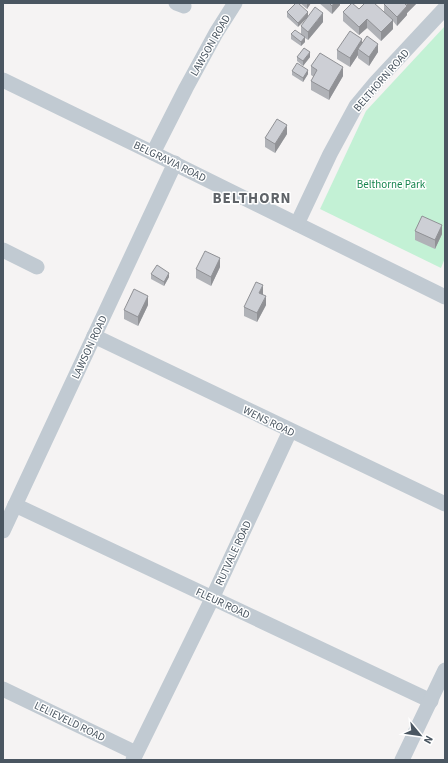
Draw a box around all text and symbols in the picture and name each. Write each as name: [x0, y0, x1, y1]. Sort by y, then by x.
street label: LAWSON ROAD: [187, 12, 234, 79]
street label: BELTHORN ROAD: [350, 46, 413, 115]
street label: BELGRAVIA ROAD: [131, 137, 209, 186]
park label: Belthorne Park: [357, 177, 426, 192]
district label: BELTHORN: [212, 188, 292, 209]
street label: LAWSON ROAD: [68, 313, 111, 381]
street label: WENS ROAD: [240, 402, 297, 441]
street label: RUTVALE ROAD: [212, 518, 255, 588]
street label: FLEUR ROAD: [193, 584, 253, 623]
street label: LELIEVELD ROAD: [32, 698, 108, 745]
north arrow: [400, 715, 440, 755]
text: N: [420, 733, 437, 746]

